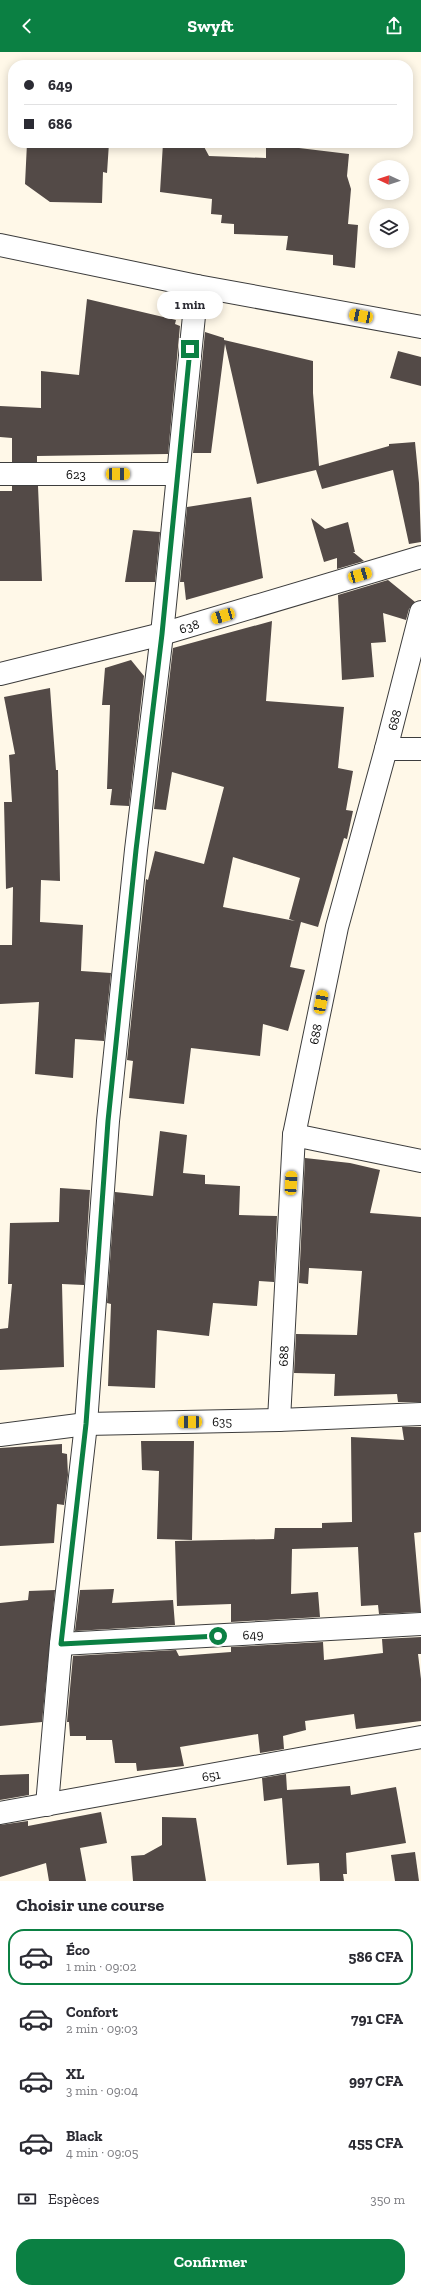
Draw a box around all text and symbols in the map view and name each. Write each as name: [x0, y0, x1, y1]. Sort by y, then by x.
icon: back: [16, 15, 38, 37]
text: Swyft: [187, 15, 234, 37]
icon: share: [383, 15, 405, 37]
text: 649: [48, 76, 73, 94]
text: 686: [48, 115, 72, 133]
north arrow: [369, 160, 409, 200]
map controls: [369, 160, 409, 248]
button: layers: [369, 208, 409, 248]
callout: 1 min: [157, 291, 223, 319]
text: 1 min: [175, 297, 205, 312]
car: [348, 308, 374, 324]
route end: [181, 340, 199, 358]
street label: 623: [66, 467, 86, 482]
car: [106, 468, 130, 480]
car: [347, 566, 373, 584]
car: [210, 607, 236, 625]
street label: 638: [177, 616, 201, 637]
street label: 688: [385, 708, 404, 732]
car: [313, 989, 329, 1015]
street label: 688: [306, 1022, 325, 1046]
car: [284, 1171, 298, 1195]
street label: 688: [275, 1345, 292, 1367]
street label: 635: [212, 1414, 232, 1429]
car: [178, 1416, 202, 1428]
street label: 649: [242, 1626, 264, 1643]
route start: [209, 1627, 227, 1645]
street label: 651: [201, 1766, 222, 1784]
text: Choisir une course: [16, 1894, 164, 1916]
icon: car: [18, 1939, 54, 1975]
text: Éco: [66, 1941, 90, 1959]
text: 586 CFA: [349, 1948, 403, 1966]
text: 1 min · 09:02: [66, 1959, 137, 1974]
icon: car: [18, 2001, 54, 2037]
text: Confort: [66, 2003, 118, 2021]
text: 791 CFA: [351, 2010, 403, 2028]
text: 2 min · 09:03: [66, 2021, 138, 2036]
icon: car: [18, 2063, 54, 2099]
text: XL: [66, 2065, 84, 2083]
text: 997 CFA: [349, 2072, 403, 2090]
text: 3 min · 09:04: [66, 2083, 138, 2098]
icon: car: [18, 2125, 54, 2161]
text: Black: [66, 2127, 103, 2145]
text: 455 CFA: [348, 2134, 403, 2152]
text: 4 min · 09:05: [66, 2145, 138, 2160]
icon: cash: [16, 2188, 38, 2210]
text: Espèces: [48, 2190, 99, 2208]
text: 350 m: [370, 2192, 405, 2207]
button: Confirmer: [16, 2239, 405, 2285]

